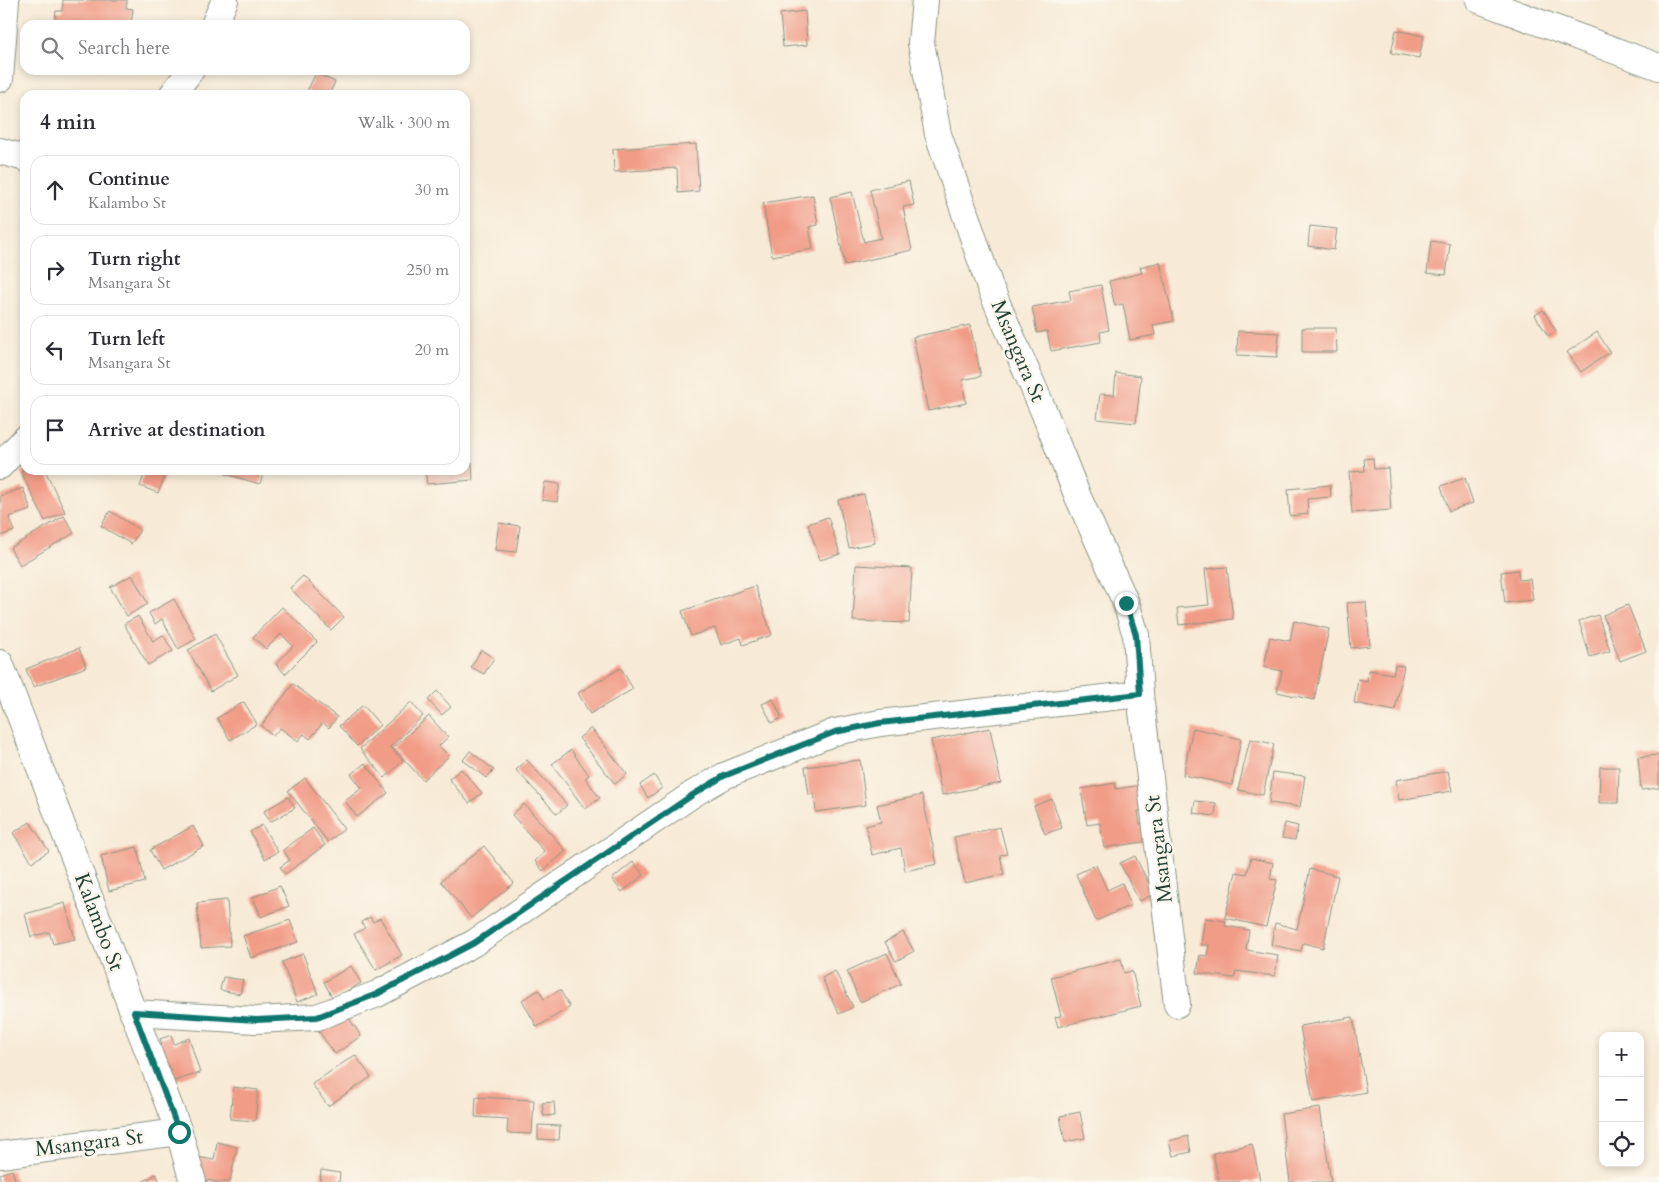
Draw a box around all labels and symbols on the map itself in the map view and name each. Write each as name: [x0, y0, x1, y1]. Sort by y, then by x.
street label: Msangara St: [984, 296, 1053, 407]
route end: [1115, 592, 1138, 615]
street label: Msangara St: [1138, 793, 1180, 904]
street label: Kalambo St: [67, 869, 131, 975]
route start: [168, 1121, 191, 1144]
street label: Msangara St: [34, 1122, 145, 1164]

